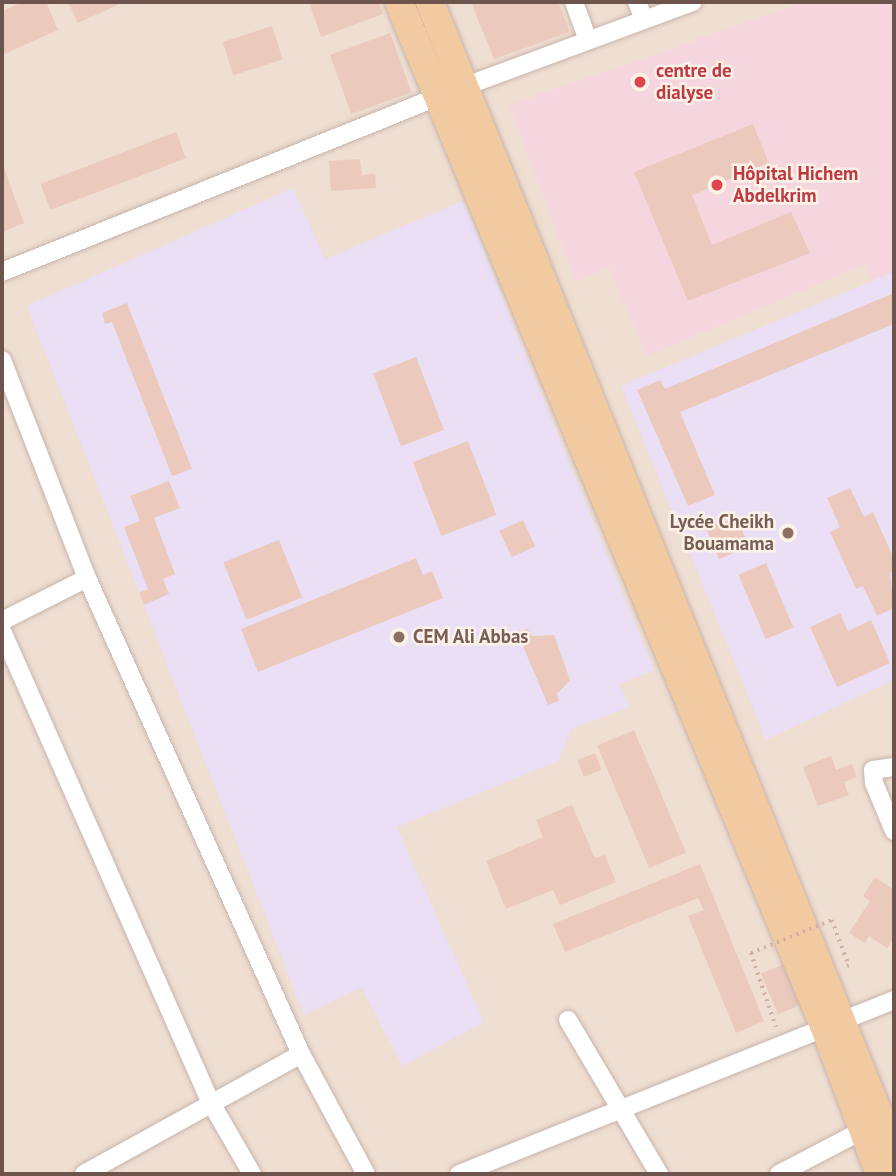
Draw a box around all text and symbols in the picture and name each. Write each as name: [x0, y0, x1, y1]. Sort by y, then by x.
place label: centre de dialyse: [656, 60, 732, 104]
marker: centre de dialyse: [630, 72, 650, 92]
place label: Hôpital Hichem Abdelkrim: [733, 163, 858, 207]
marker: Hôpital Hichem Abdelkrim: [707, 175, 727, 195]
place label: Lycée Cheikh Bouamama: [670, 511, 774, 555]
marker: Lycée Cheikh Bouamama: [780, 525, 796, 541]
place label: CEM Ali Abbas: [413, 626, 530, 648]
marker: CEM Ali Abbas: [391, 629, 407, 645]

